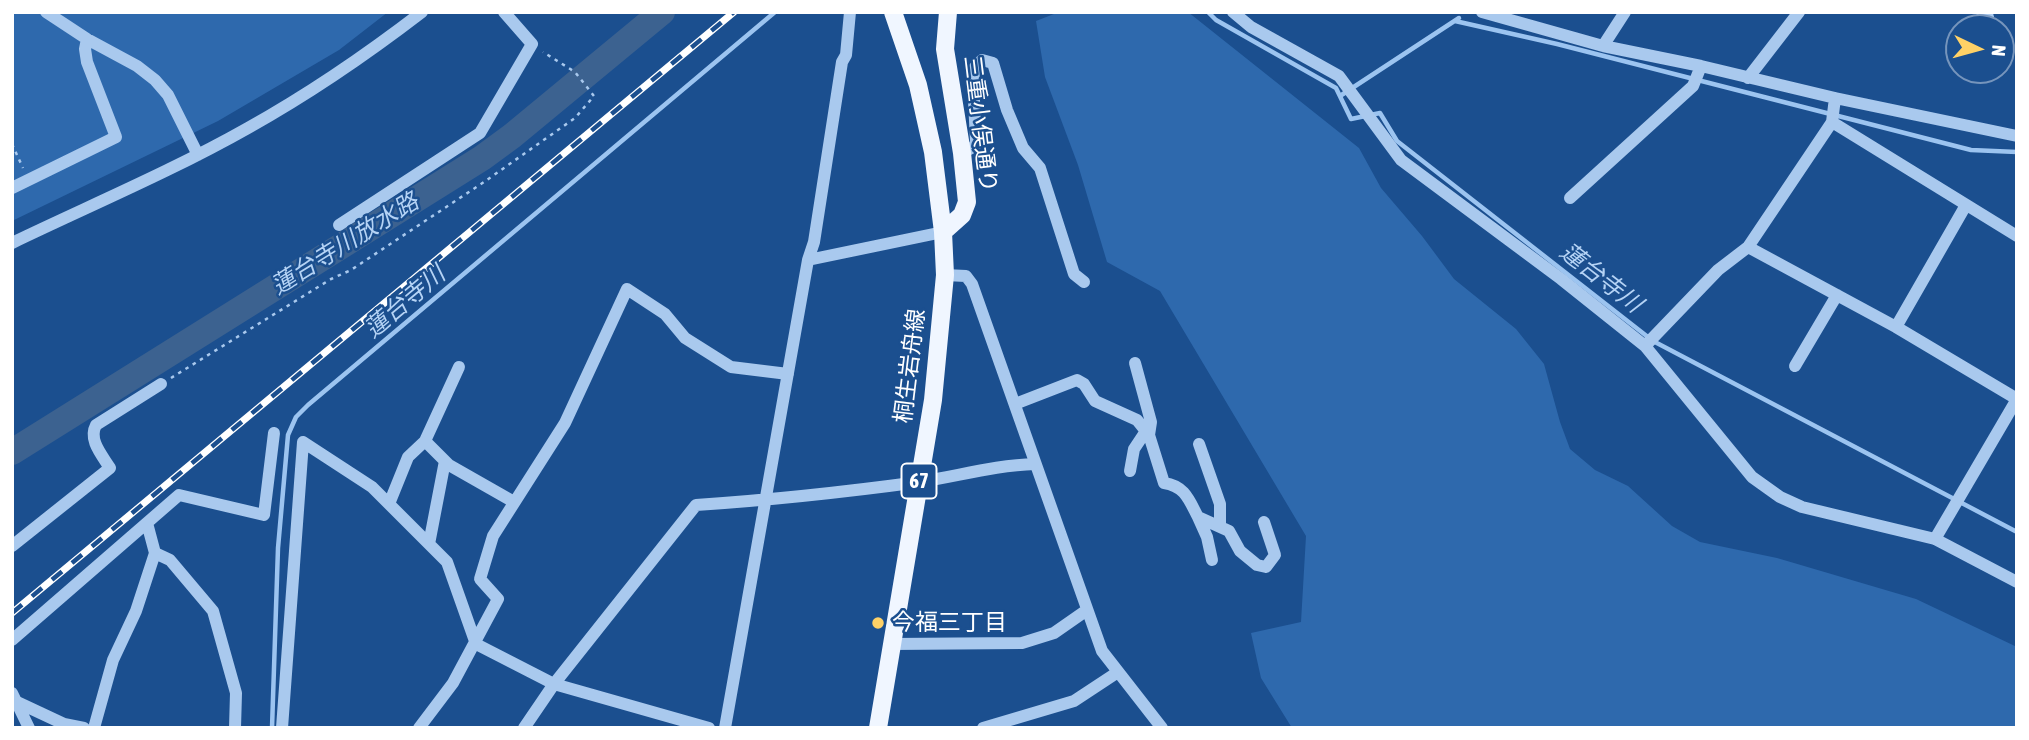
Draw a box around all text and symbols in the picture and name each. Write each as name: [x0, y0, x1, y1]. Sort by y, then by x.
north arrow: [1945, 14, 2015, 84]
text: N: [1987, 44, 2010, 57]
street label: 三重小俣通り: [958, 54, 1002, 194]
water label: 蓮台寺川放水路: [266, 187, 424, 301]
water label: 蓮台寺川: [1554, 237, 1648, 319]
water label: 蓮台寺川: [359, 260, 451, 344]
street label: 桐生岩舟線: [889, 307, 931, 425]
road number: 67: [902, 463, 936, 498]
place label: 今福三丁目: [892, 609, 1007, 637]
marker: 今福三丁目: [870, 615, 886, 631]

